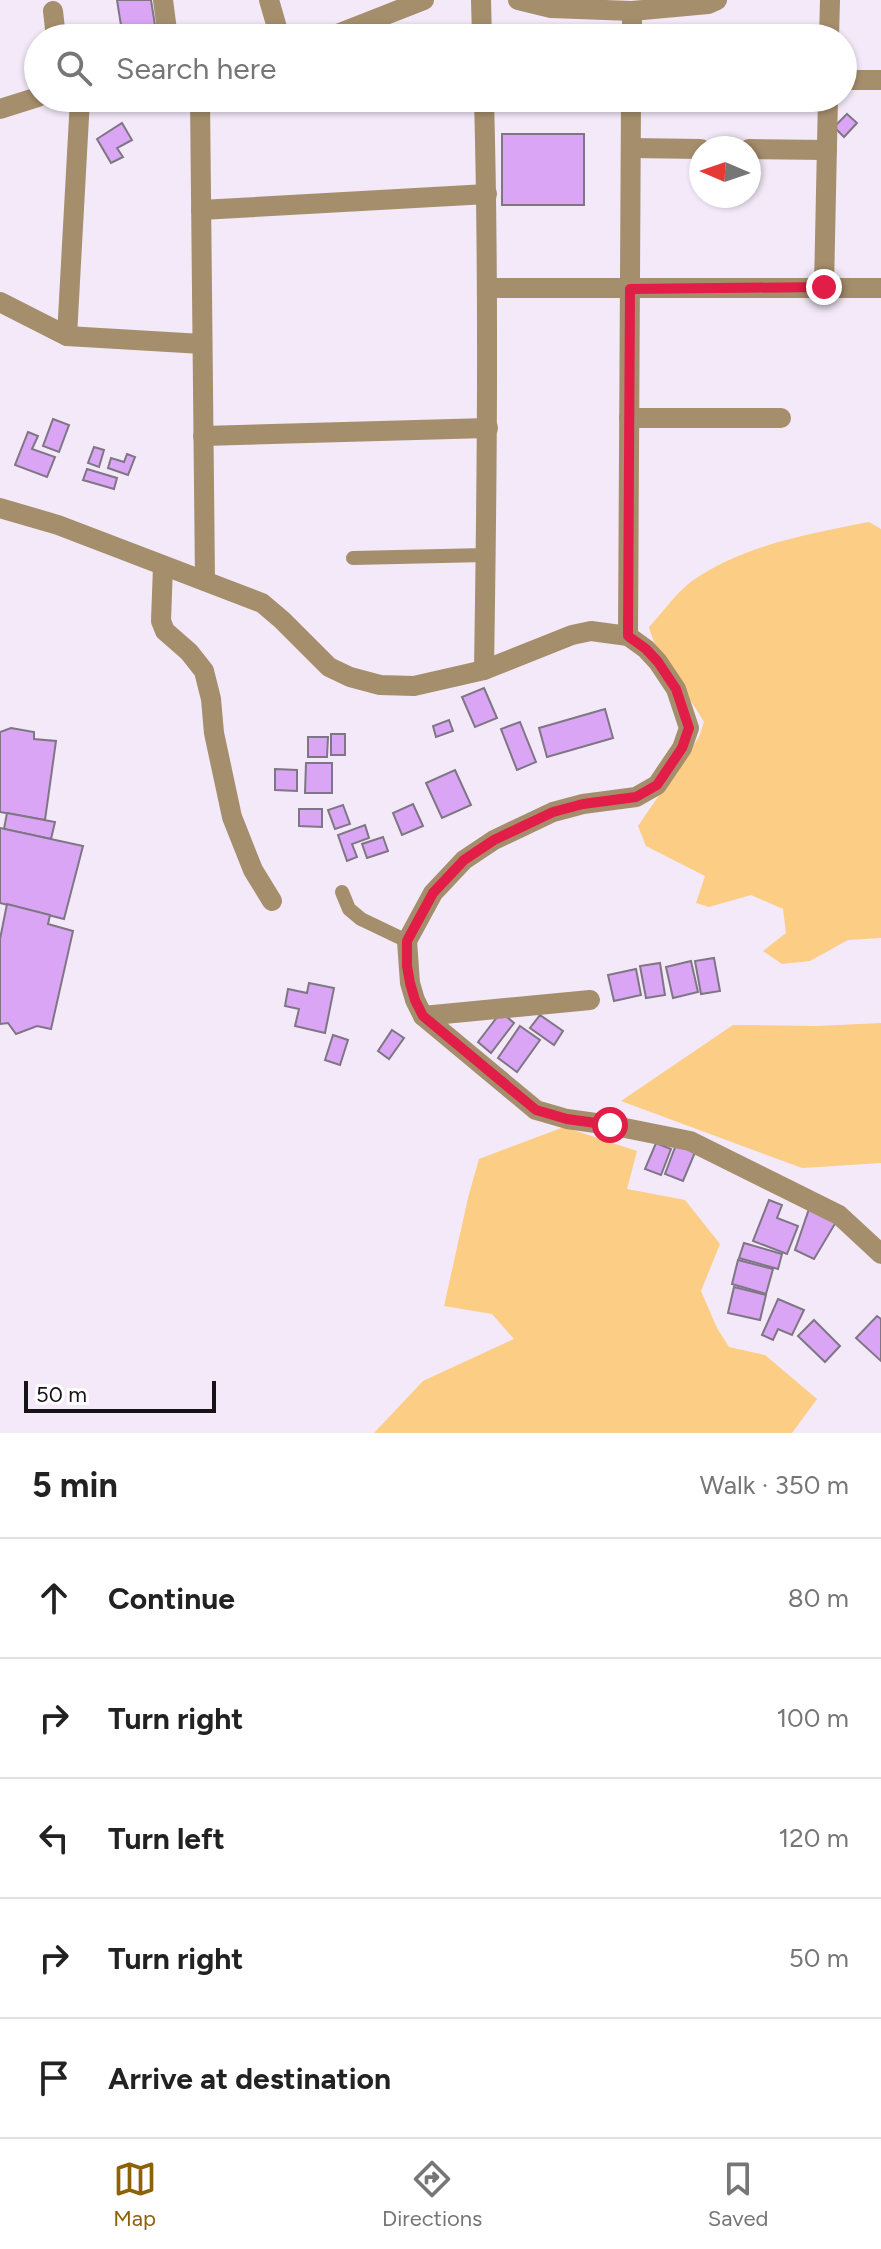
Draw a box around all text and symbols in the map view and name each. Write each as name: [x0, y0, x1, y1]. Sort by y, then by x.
search box: [24, 24, 857, 112]
icon: search: [52, 46, 96, 90]
text: Search here: [116, 50, 276, 87]
north arrow: [689, 136, 761, 208]
route end: [806, 269, 842, 305]
route start: [592, 1107, 628, 1143]
scale bar: [24, 1377, 216, 1413]
text: 50 m: [36, 1381, 87, 1408]
text: 5 min: [32, 1465, 118, 1506]
text: Walk · 350 m: [700, 1469, 849, 1501]
icon: ahead: [32, 1576, 76, 1620]
text: Continue: [108, 1580, 235, 1617]
text: 80 m: [788, 1582, 849, 1614]
icon: right: [32, 1696, 76, 1740]
text: Turn right: [108, 1700, 243, 1737]
text: 100 m: [776, 1702, 849, 1734]
icon: left: [32, 1816, 76, 1860]
text: Turn left: [108, 1820, 225, 1857]
text: 120 m: [779, 1822, 849, 1854]
icon: right: [32, 1936, 76, 1980]
text: Turn right: [108, 1940, 243, 1977]
text: 50 m: [789, 1942, 849, 1974]
icon: arrive: [32, 2056, 76, 2100]
text: Arrive at destination: [108, 2060, 391, 2097]
tab: Map: [113, 2157, 157, 2232]
tab: Directions: [382, 2157, 482, 2232]
tab: Saved: [708, 2157, 768, 2232]

